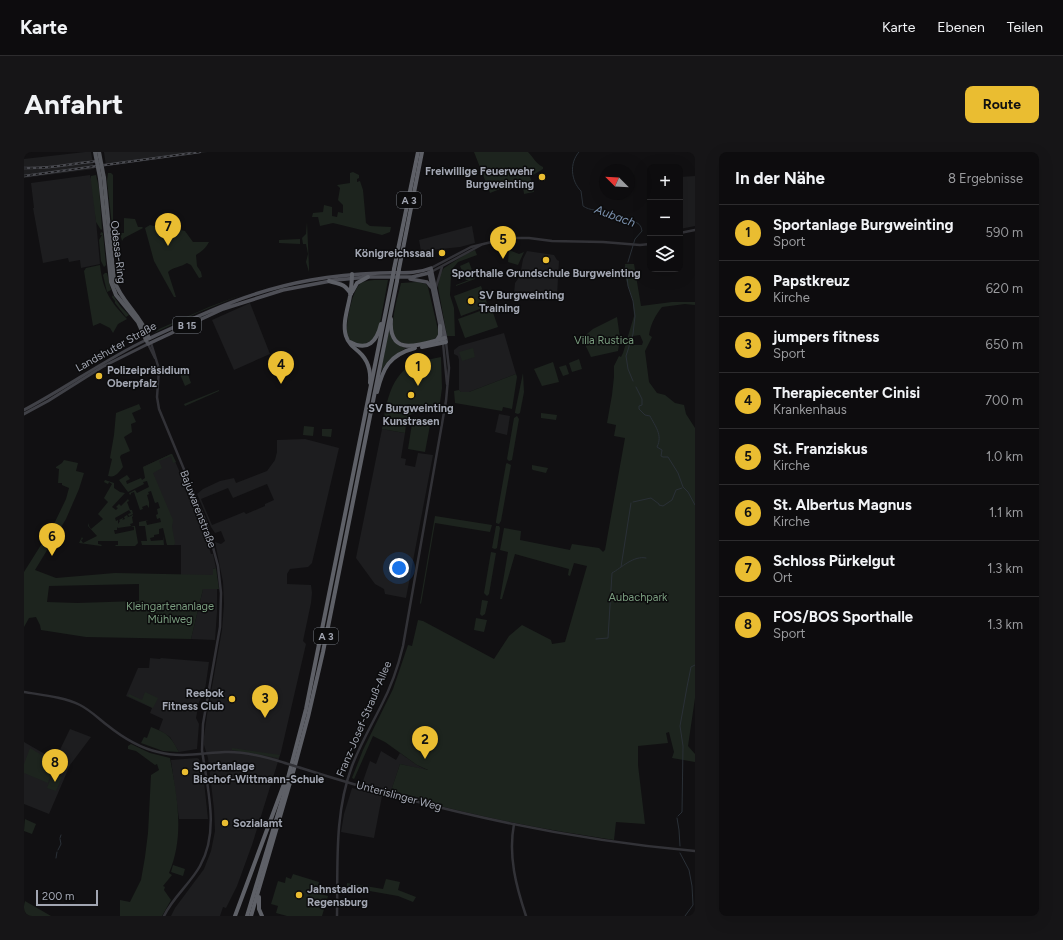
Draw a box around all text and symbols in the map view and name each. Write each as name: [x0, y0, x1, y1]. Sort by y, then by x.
text: Karte: [20, 16, 67, 39]
text: Karte: [882, 19, 915, 36]
text: Ebenen: [937, 19, 985, 36]
text: Teilen: [1007, 19, 1043, 36]
button: Route: [965, 86, 1039, 123]
text: Anfahrt: [24, 87, 123, 121]
north arrow: [599, 164, 635, 200]
map controls: [647, 164, 683, 272]
button: +: [647, 164, 683, 200]
place label: Freiwillige Feuerwehr Burgweinting: [425, 165, 535, 191]
text: In der Nähe: [735, 168, 825, 188]
text: 8 Ergebnisse: [948, 171, 1023, 186]
marker: Freiwillige Feuerwehr Burgweinting: [537, 172, 547, 182]
road number: A 3: [397, 192, 421, 208]
button: −: [647, 200, 683, 236]
water label: Aubach: [592, 202, 637, 230]
pin: 7: [155, 213, 181, 246]
text: Sportanlage Burgweinting: [773, 216, 953, 234]
street label: Odessa-Ring: [108, 220, 128, 284]
text: 1: [745, 225, 751, 240]
text: 590 m: [986, 225, 1023, 240]
pin: 5: [490, 226, 516, 259]
text: Sport: [773, 234, 806, 249]
button: layers: [647, 236, 683, 272]
place label: Königreichssaal: [355, 247, 434, 260]
marker: Königreichssaal: [437, 248, 447, 258]
marker: Sporthalle Grundschule Burgweinting: [541, 255, 551, 265]
place label: Sporthalle Grundschule Burgweinting: [451, 267, 641, 280]
text: Papstkreuz: [773, 272, 850, 290]
text: 2: [744, 281, 752, 296]
text: 620 m: [986, 281, 1023, 296]
place label: SV Burgweinting Training: [479, 289, 564, 315]
text: Kirche: [773, 290, 810, 305]
marker: SV Burgweinting Training: [466, 296, 476, 306]
road number: B 15: [173, 317, 201, 333]
street label: Landshuter Straße: [73, 319, 159, 375]
text: jumpers fitness: [773, 328, 879, 346]
park label: Villa Rustica: [574, 334, 634, 347]
text: 3: [744, 337, 752, 352]
text: 650 m: [986, 337, 1023, 352]
text: Sport: [773, 346, 806, 361]
pin: 4: [268, 351, 294, 384]
pin: 1: [405, 353, 431, 386]
place label: Polizeipräsidium Oberpfalz: [107, 364, 190, 390]
marker: Polizeipräsidium Oberpfalz: [94, 371, 104, 381]
text: Therapiecenter Cinisi: [773, 384, 920, 402]
marker: SV Burgweinting Kunstrasen: [406, 390, 416, 400]
text: 4: [744, 393, 752, 408]
text: 700 m: [985, 393, 1023, 408]
place label: SV Burgweinting Kunstrasen: [368, 402, 454, 428]
text: Krankenhaus: [773, 402, 847, 417]
text: St. Franziskus: [773, 440, 867, 458]
text: 5: [744, 449, 752, 464]
text: 1.0 km: [986, 449, 1023, 464]
text: Kirche: [773, 458, 810, 473]
street label: Bajuwarenstraße: [177, 468, 219, 550]
text: St. Albertus Magnus: [773, 496, 912, 514]
text: 6: [744, 505, 752, 520]
text: 1.1 km: [989, 505, 1023, 520]
text: Kirche: [773, 514, 810, 529]
pin: 6: [39, 523, 65, 556]
text: Schloss Pürkelgut: [773, 552, 895, 570]
your location: [389, 558, 409, 578]
text: 7: [744, 561, 752, 576]
text: 1.3 km: [987, 561, 1023, 576]
text: Ort: [773, 570, 792, 585]
park label: Aubachpark: [609, 591, 668, 604]
park label: Kleingartenanlage Mühlweg: [126, 600, 214, 626]
text: FOS/BOS Sporthalle: [773, 608, 913, 626]
text: 8: [744, 617, 752, 632]
text: 1.3 km: [987, 617, 1023, 632]
text: Sport: [773, 626, 806, 641]
road number: A 3: [314, 628, 338, 644]
street label: Franz-Josef-Strauß-Allee: [334, 659, 394, 779]
pin: 3: [252, 685, 278, 718]
place label: Reebok Fitness Club: [162, 687, 224, 713]
marker: Reebok Fitness Club: [227, 694, 237, 704]
pin: 2: [412, 726, 438, 759]
pin: 8: [42, 749, 68, 782]
place label: Sportanlage Bischof-Wittmann-Schule: [193, 760, 324, 786]
marker: Sportanlage Bischof-Wittmann-Schule: [180, 767, 190, 777]
street label: Unterislinger Weg: [355, 778, 443, 814]
place label: Sozialamt: [233, 817, 283, 830]
marker: Sozialamt: [220, 818, 230, 828]
place label: Jahnstadion Regensburg: [307, 883, 369, 909]
scale bar: [36, 888, 98, 907]
text: 200 m: [42, 890, 74, 903]
marker: Jahnstadion Regensburg: [294, 890, 304, 900]

